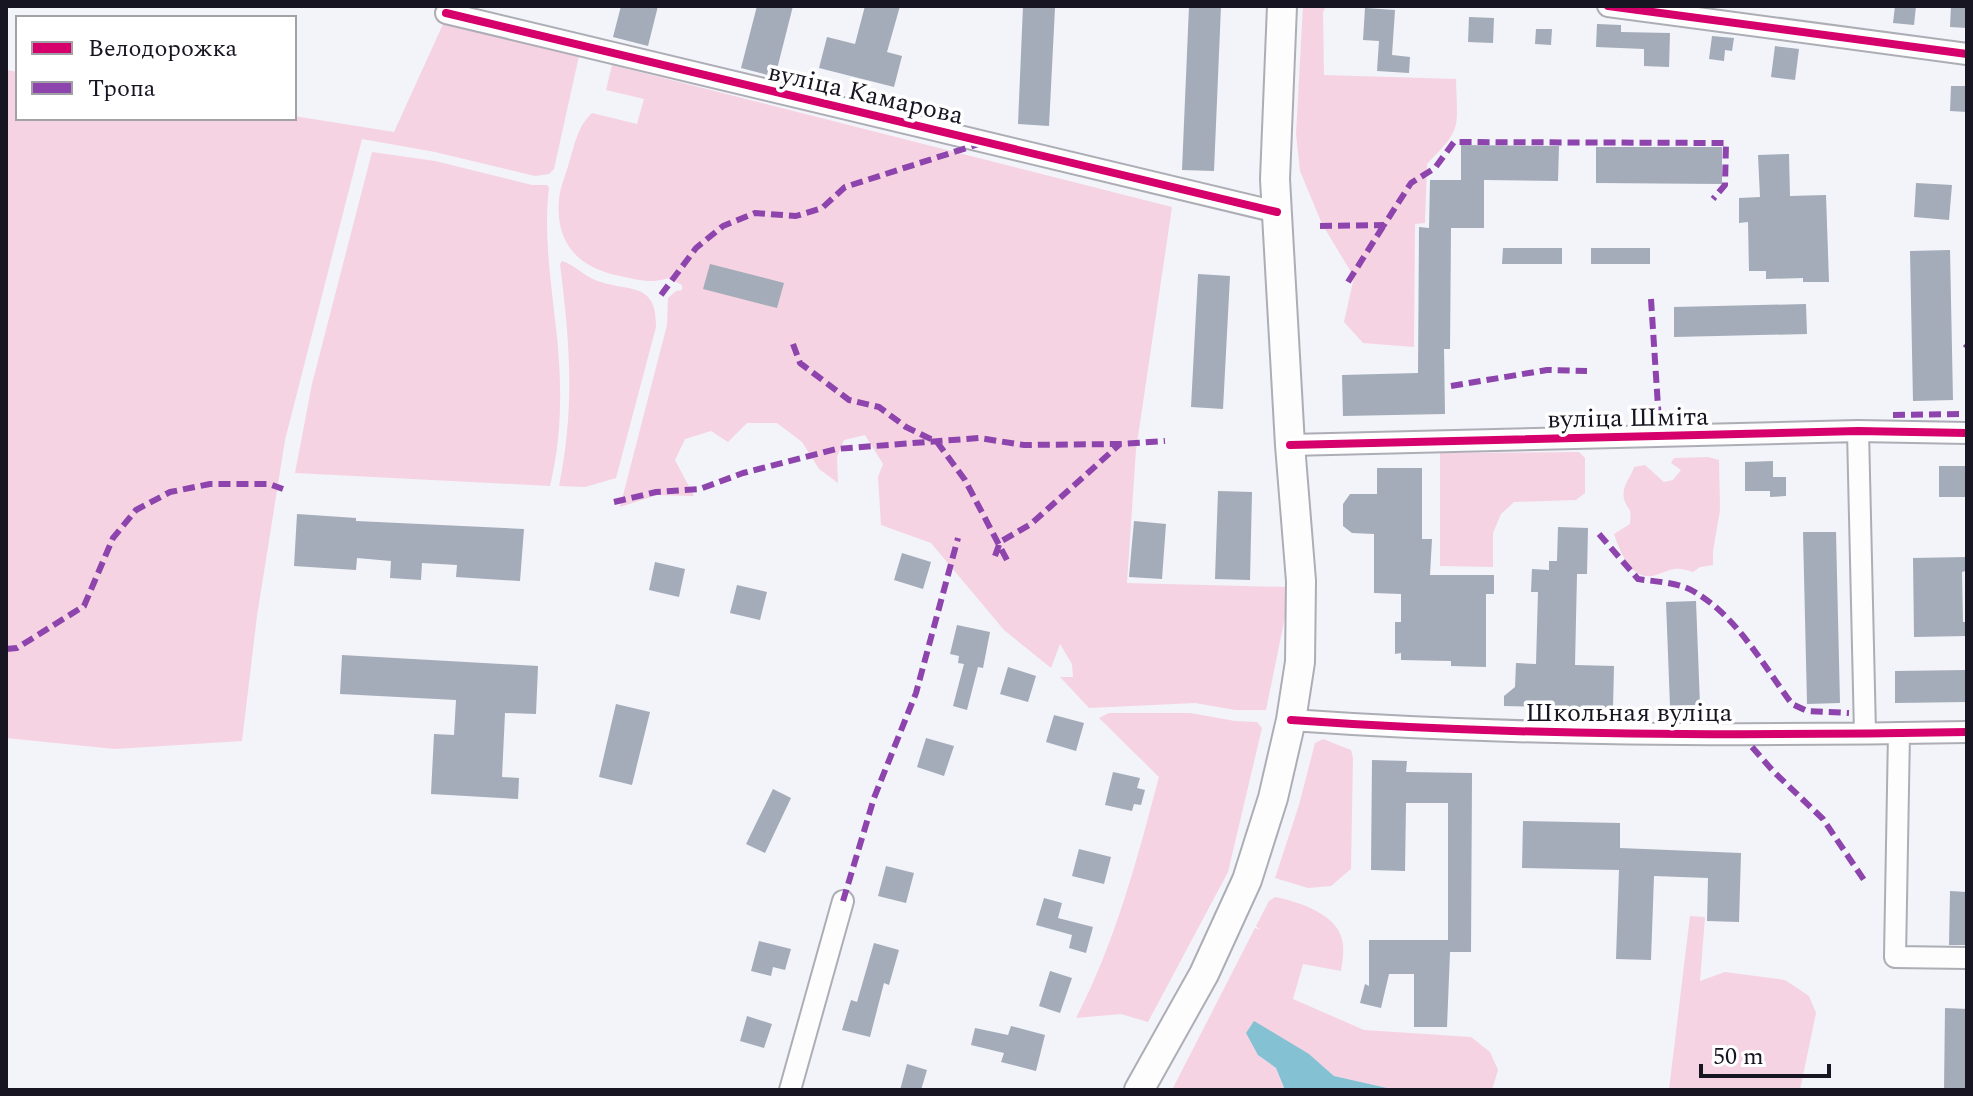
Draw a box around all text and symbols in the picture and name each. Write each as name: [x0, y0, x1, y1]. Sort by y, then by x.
legend: [16, 16, 296, 120]
text: Велодорожка: [88, 31, 238, 67]
street label: вуліца Камарова: [764, 52, 968, 136]
text: Тропа: [88, 71, 156, 107]
street label: вуліца Шміта: [1547, 397, 1710, 439]
street label: Школьная вуліца: [1526, 693, 1733, 733]
scale bar: [1701, 1028, 1829, 1078]
text: 50 m: [1713, 1039, 1764, 1075]

